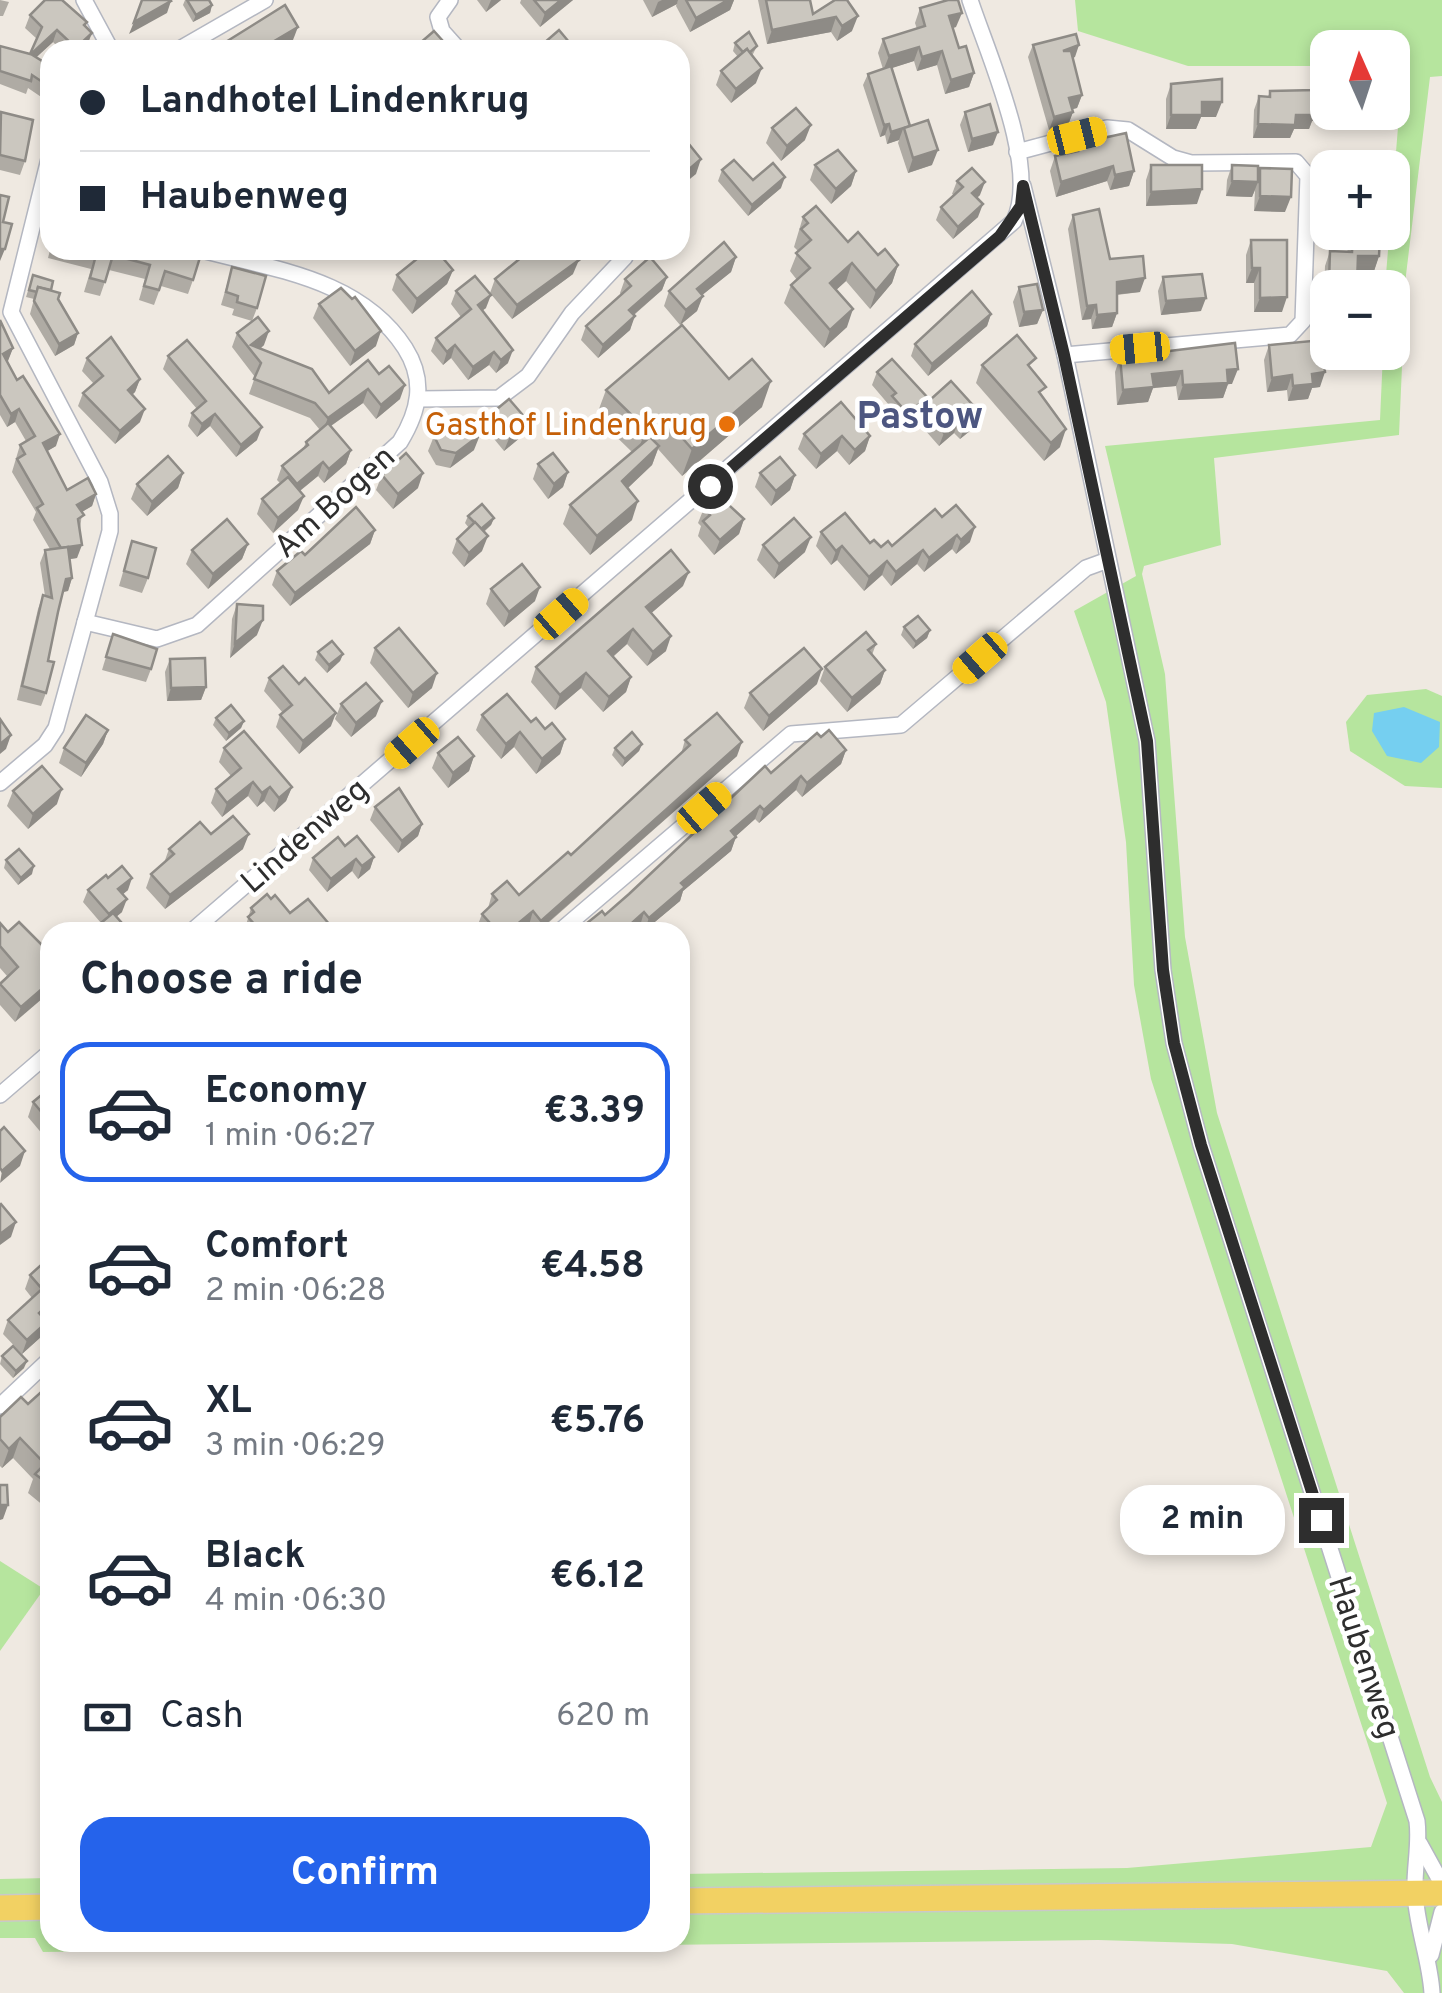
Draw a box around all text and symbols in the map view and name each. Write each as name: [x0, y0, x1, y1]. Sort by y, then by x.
north arrow: [1310, 30, 1410, 130]
map controls: [1310, 30, 1410, 370]
text: Landhotel Lindenkrug: [140, 78, 530, 127]
car: [1044, 114, 1110, 158]
button: +: [1310, 150, 1410, 250]
text: Haubenweg: [140, 174, 349, 223]
button: −: [1310, 270, 1410, 370]
car: [1109, 330, 1171, 366]
district label: Pastow: [856, 394, 984, 443]
place label: Gasthof Lindenkrug: [425, 407, 707, 447]
marker: Gasthof Lindenkrug: [716, 413, 738, 435]
street label: Am Bogen: [267, 438, 405, 568]
route start: [688, 464, 733, 509]
car: [529, 583, 593, 645]
car: [948, 627, 1012, 689]
car: [380, 712, 444, 774]
street label: Lindenweg: [234, 771, 378, 904]
car: [672, 777, 736, 839]
text: Choose a ride: [80, 953, 363, 1010]
icon: car: [85, 1067, 175, 1157]
text: Economy: [205, 1068, 367, 1117]
text: €3.39: [544, 1088, 645, 1137]
text: 1 min · 06:27: [205, 1117, 376, 1157]
icon: car: [85, 1222, 175, 1312]
text: Comfort: [205, 1223, 349, 1272]
text: €4.58: [540, 1243, 645, 1292]
text: 2 min · 06:28: [205, 1272, 386, 1312]
icon: car: [85, 1377, 175, 1467]
text: XL: [205, 1378, 252, 1427]
text: €5.76: [550, 1398, 645, 1447]
text: 3 min · 06:29: [205, 1427, 386, 1467]
callout: 2 min: [1121, 1485, 1286, 1555]
route end: [1299, 1498, 1344, 1543]
text: 2 min: [1161, 1500, 1244, 1540]
icon: car: [85, 1532, 175, 1622]
text: Black: [205, 1533, 305, 1582]
text: €6.12: [550, 1553, 645, 1602]
street label: Haubenweg: [1317, 1572, 1407, 1744]
text: 4 min · 06:30: [205, 1582, 387, 1622]
icon: cash: [80, 1690, 135, 1745]
text: Cash: [160, 1693, 244, 1742]
text: 620 m: [556, 1697, 650, 1737]
button: Confirm: [80, 1817, 650, 1932]

